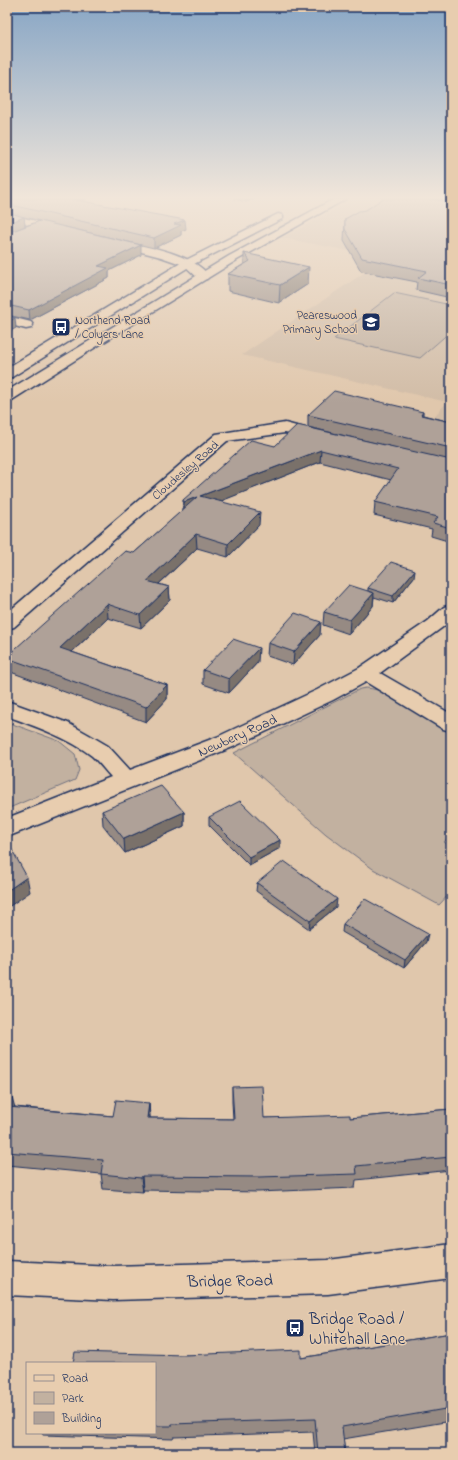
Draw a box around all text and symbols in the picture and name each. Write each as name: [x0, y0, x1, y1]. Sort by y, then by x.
place label: Peareswood Primary School: [283, 307, 357, 340]
school or university icon: Peareswood Primary School: [360, 311, 382, 333]
place label: Northend Road / Colyers Lane: [75, 312, 150, 345]
bus stop icon: Northend Road / Colyers Lane: [50, 316, 72, 338]
street label: Cloudesley Road: [148, 437, 224, 506]
street label: Newbery Road: [195, 710, 281, 764]
street label: Bridge Road: [186, 1268, 274, 1297]
place label: Bridge Road / Whitehall Lane: [308, 1307, 406, 1352]
bus stop icon: Bridge Road / Whitehall Lane: [284, 1317, 306, 1339]
legend: [26, 1362, 156, 1434]
text: Road: [62, 1370, 88, 1388]
text: Park: [62, 1390, 84, 1408]
text: Building: [61, 1410, 101, 1429]

